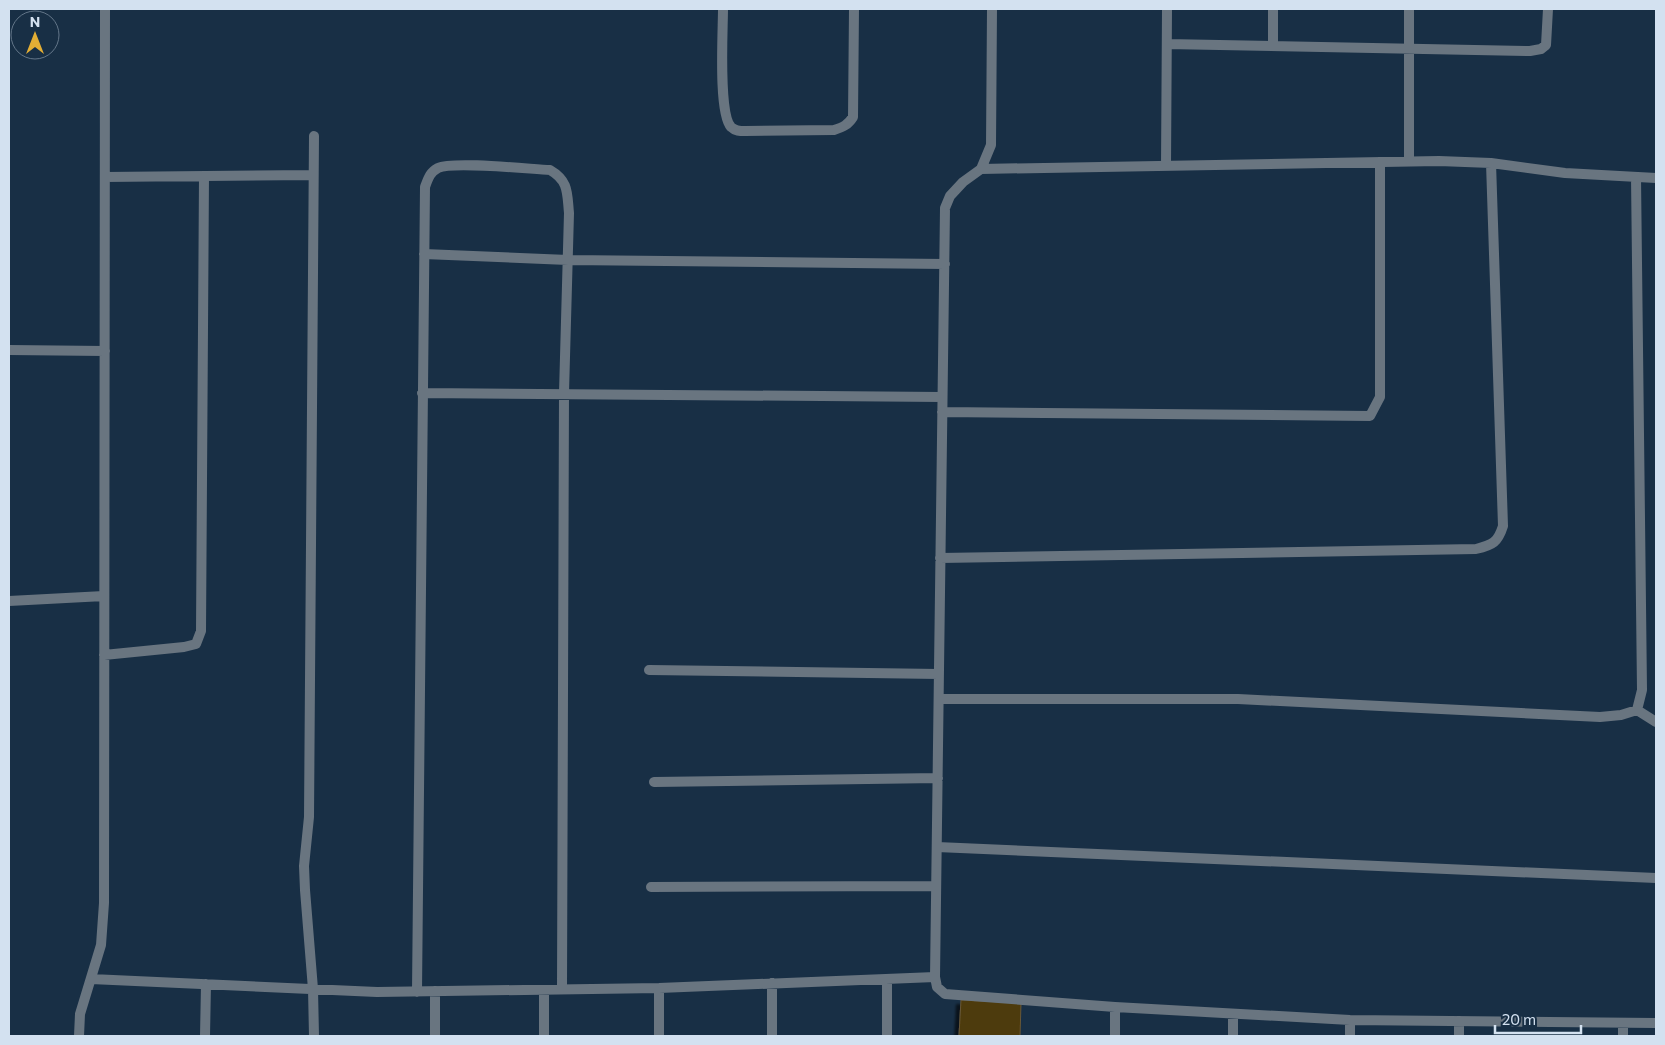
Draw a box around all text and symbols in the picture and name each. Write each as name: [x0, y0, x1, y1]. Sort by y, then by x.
north arrow: [10, 10, 60, 60]
text: N: [30, 13, 40, 30]
scale bar: [1495, 1002, 1581, 1034]
text: 20 m: [1502, 1010, 1536, 1028]

